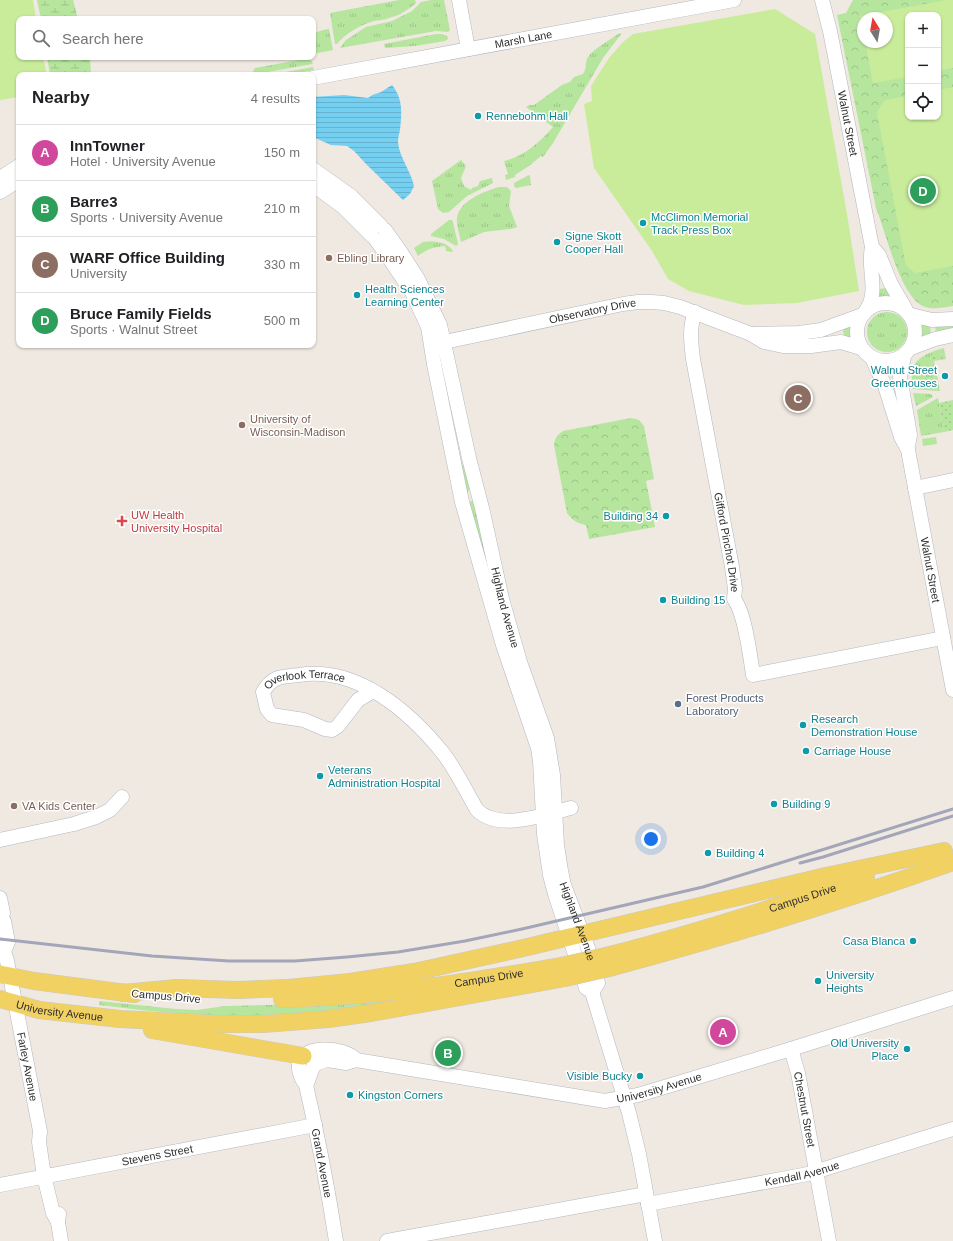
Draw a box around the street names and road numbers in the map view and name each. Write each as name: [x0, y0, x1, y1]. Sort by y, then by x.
street label: Marsh Lane: [494, 28, 553, 50]
street label: Walnut Street: [836, 90, 860, 157]
street label: Observatory Drive: [548, 296, 637, 326]
street label: Gifford Pinchot Drive: [712, 491, 741, 593]
street label: Walnut Street: [918, 536, 942, 604]
street label: Highland Avenue: [489, 566, 522, 649]
street label: Overlook Terrace: [261, 668, 347, 692]
street label: Highland Avenue: [557, 880, 597, 962]
street label: Campus Drive: [768, 881, 838, 914]
street label: Campus Drive: [453, 967, 524, 989]
street label: Campus Drive: [131, 987, 201, 1005]
street label: University Avenue: [15, 998, 104, 1023]
street label: Farley Avenue: [15, 1031, 40, 1102]
street label: University Avenue: [615, 1070, 703, 1105]
street label: Chestnut Street: [792, 1071, 818, 1148]
street label: Grand Avenue: [309, 1127, 335, 1199]
street label: Stevens Street: [121, 1142, 194, 1168]
street label: Kendall Avenue: [764, 1159, 841, 1188]

